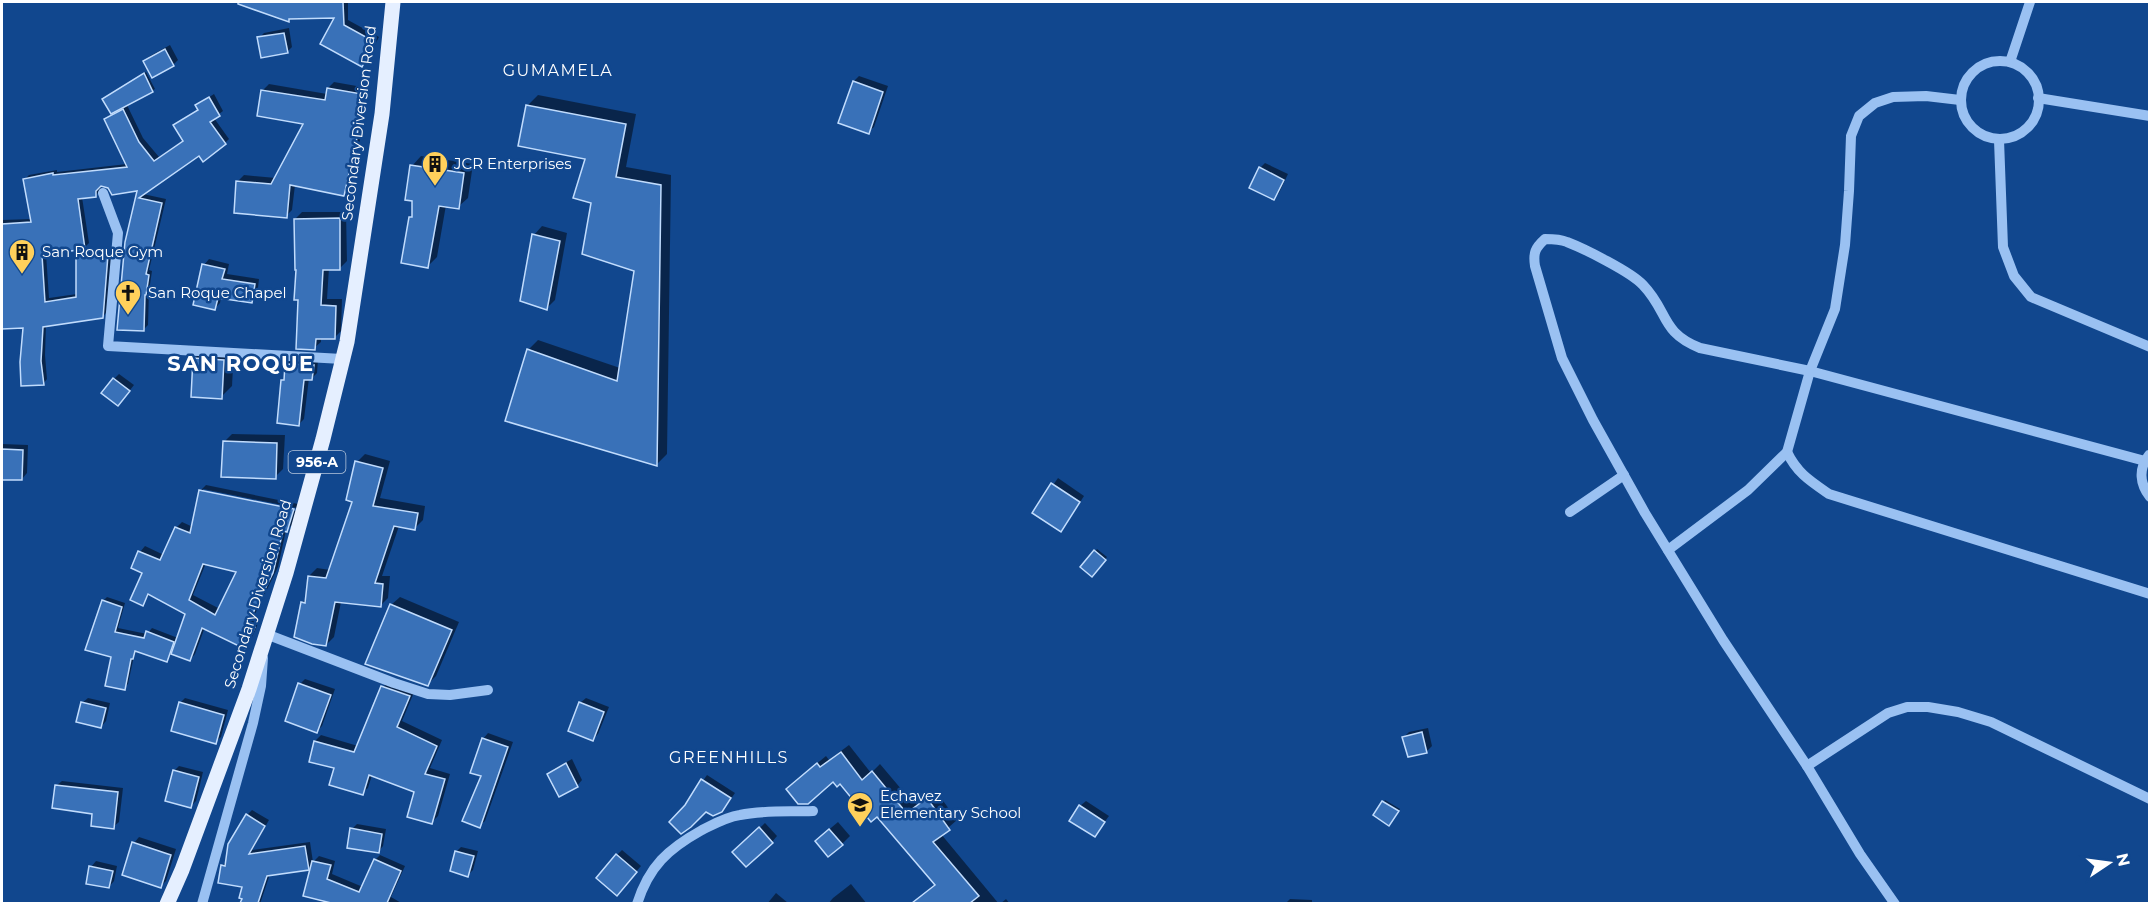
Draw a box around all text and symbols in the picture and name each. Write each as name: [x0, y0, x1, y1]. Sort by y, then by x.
street label: Secondary Diversion Road: [337, 24, 380, 222]
district label: GUMAMELA: [503, 61, 613, 80]
building icon: JCR Enterprises: [420, 149, 450, 187]
place label: JCR Enterprises: [453, 154, 572, 173]
building icon: San Roque Gym: [7, 237, 37, 275]
place label: San Roque Gym: [42, 242, 163, 261]
church icon: San Roque Chapel: [113, 278, 143, 316]
place label: San Roque Chapel: [148, 283, 287, 302]
district label: SAN ROQUE: [167, 351, 315, 376]
road number: 956-A: [288, 451, 346, 473]
street label: Secondary Diversion Road: [220, 497, 295, 691]
district label: GREENHILLS: [669, 748, 789, 767]
place label: Echavez Elementary School: [880, 786, 1021, 822]
school or university icon: Echavez Elementary School: [845, 790, 875, 828]
north arrow: [2079, 833, 2139, 893]
text: N: [2112, 851, 2134, 868]

